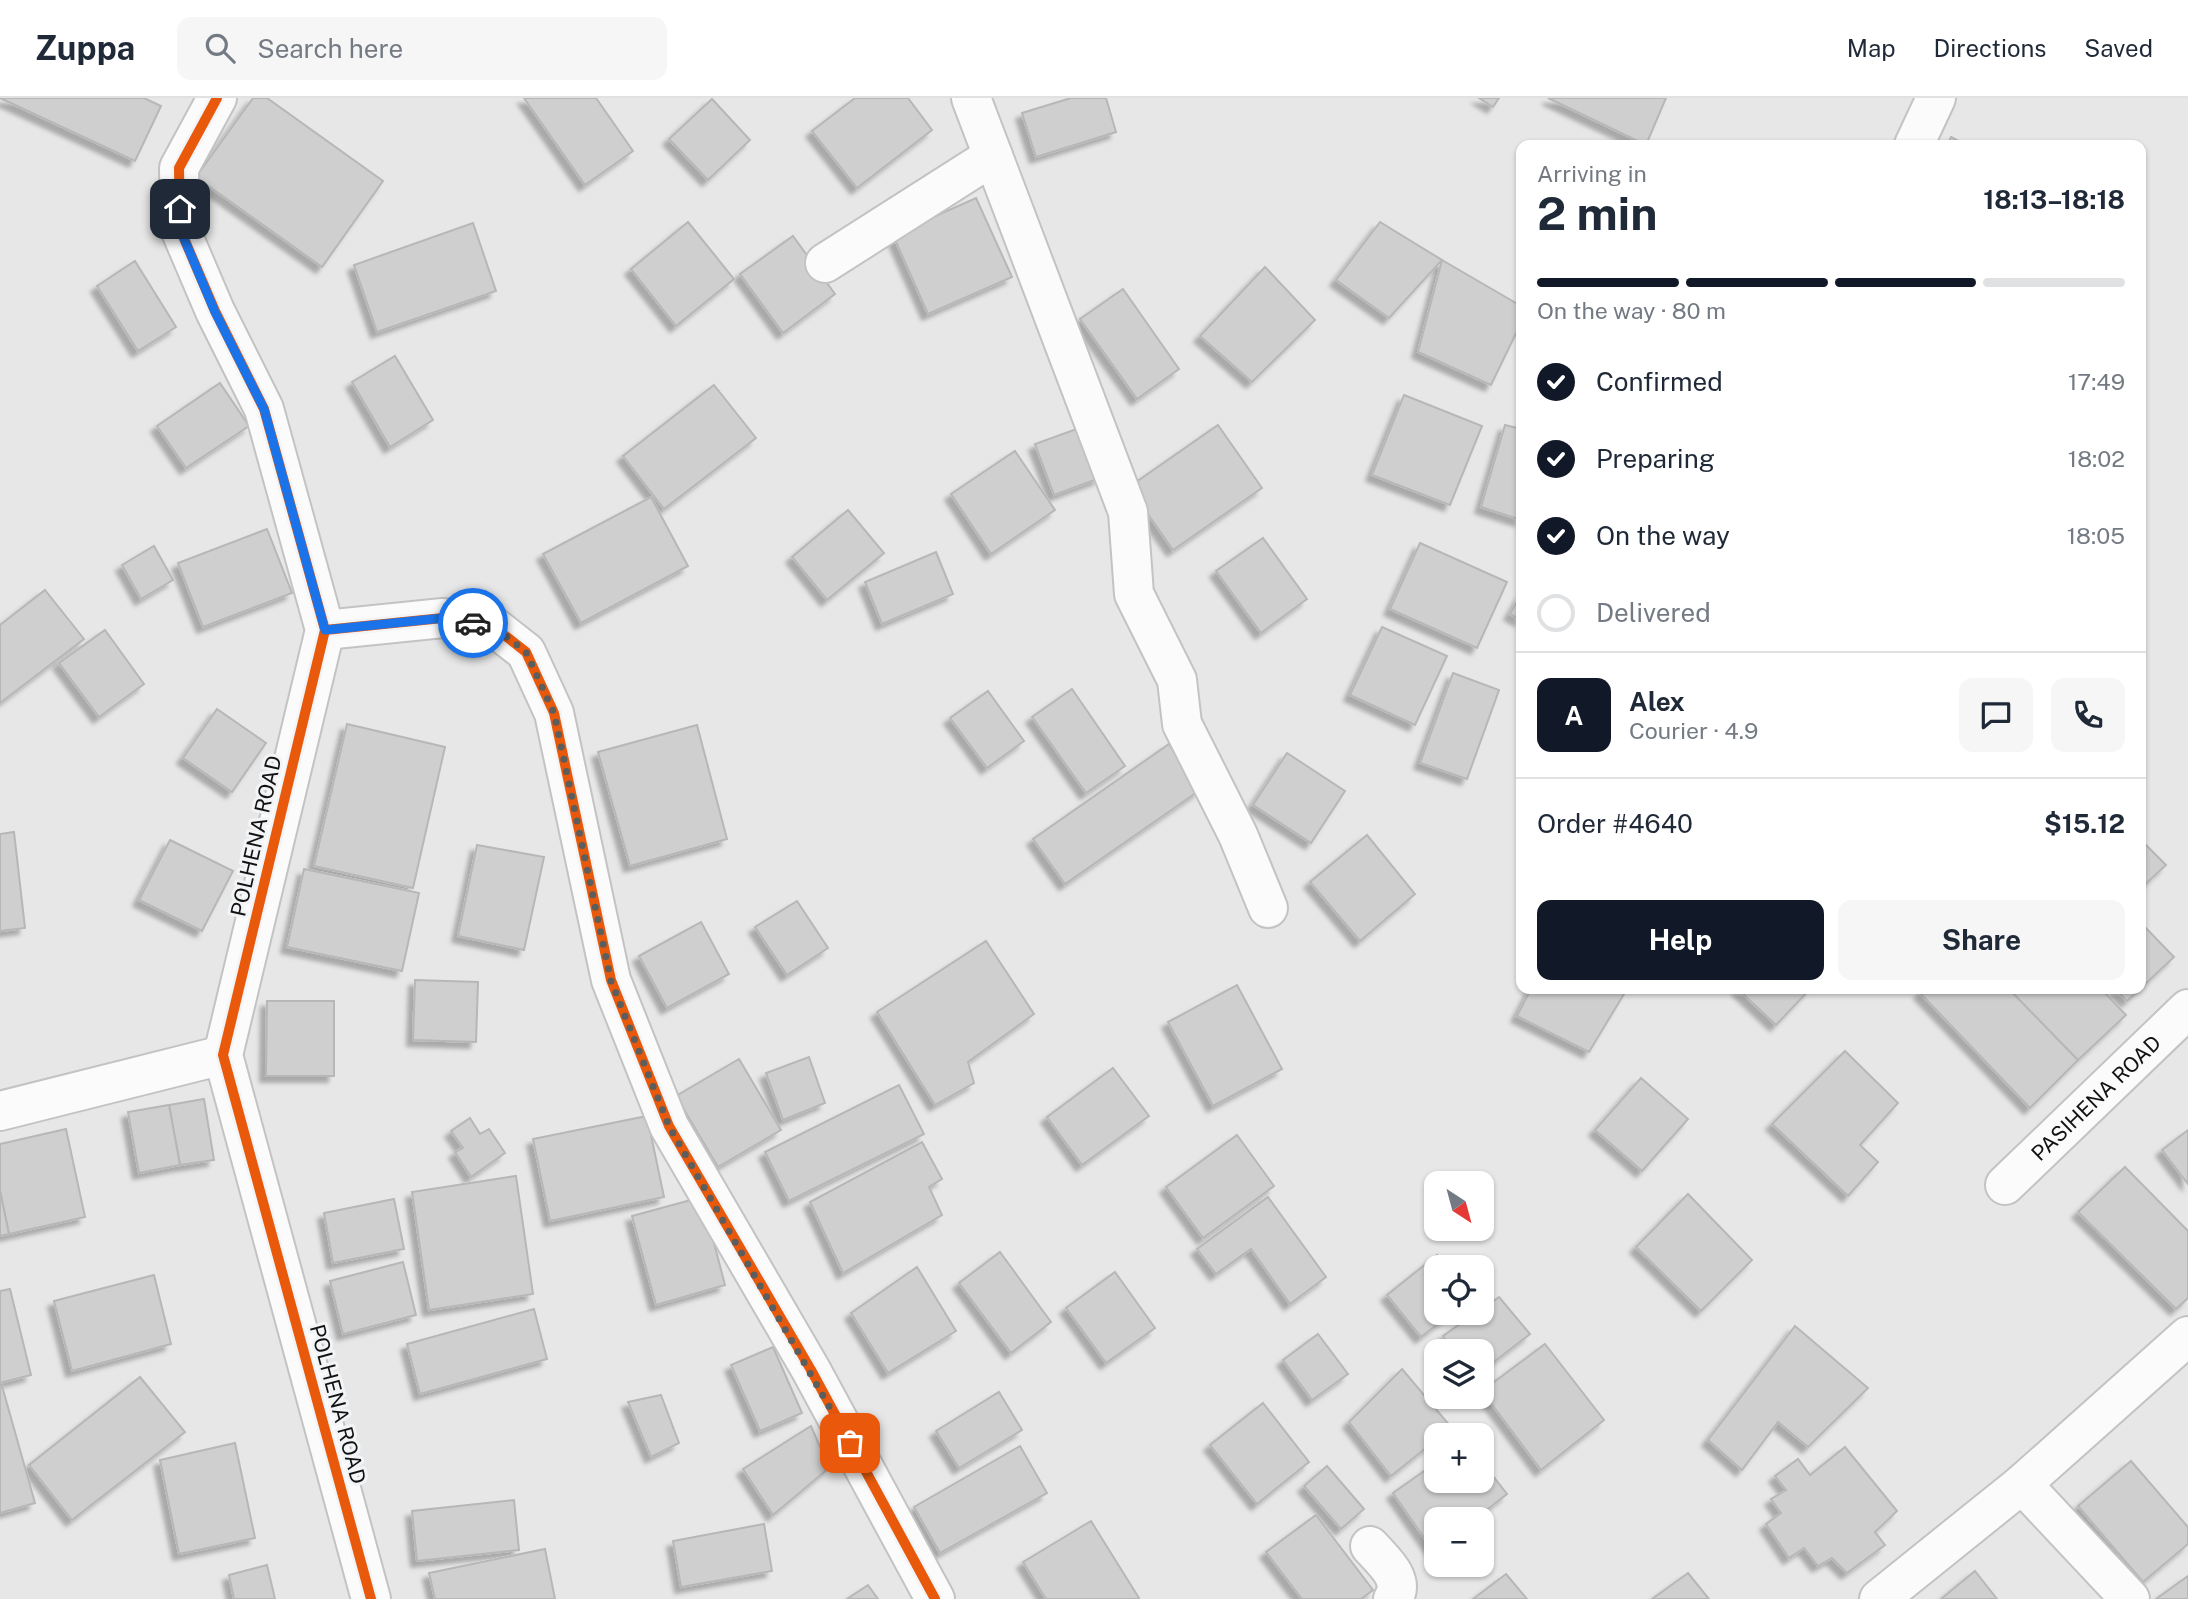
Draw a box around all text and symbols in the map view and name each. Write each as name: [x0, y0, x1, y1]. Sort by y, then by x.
search box: [177, 17, 667, 80]
text: Zuppa: [35, 29, 135, 67]
icon: search: [201, 29, 239, 67]
text: Search here: [257, 33, 403, 64]
text: Map: [1847, 34, 1896, 62]
text: Directions: [1934, 34, 2046, 62]
text: Saved: [2084, 34, 2153, 62]
text: Arriving in: [1537, 160, 1647, 187]
pin: [150, 179, 210, 239]
text: 18:13–18:18: [1983, 184, 2125, 215]
text: 2 min: [1537, 186, 1657, 240]
icon: home: [161, 190, 199, 228]
text: On the way · 80 m: [1537, 297, 1726, 324]
icon: check: [1537, 363, 1575, 401]
text: Confirmed: [1596, 366, 1723, 397]
text: 17:49: [2068, 368, 2125, 395]
icon: check: [1537, 440, 1575, 478]
text: Preparing: [1596, 443, 1715, 474]
text: 18:02: [2068, 445, 2125, 472]
icon: check: [1537, 517, 1575, 555]
text: On the way: [1596, 520, 1730, 551]
text: 18:05: [2067, 522, 2125, 549]
courier: [438, 588, 508, 658]
text: Delivered: [1596, 597, 1711, 628]
icon: car: [454, 604, 492, 642]
button: chat: [1959, 678, 2033, 752]
button: phone: [2051, 678, 2125, 752]
text: Alex: [1629, 686, 1685, 717]
text: A: [1565, 700, 1583, 731]
text: Courier · 4.9: [1629, 717, 1758, 744]
street label: POLHENA ROAD: [225, 753, 287, 919]
text: Order #4640: [1537, 808, 1693, 839]
text: $15.12: [2044, 808, 2125, 839]
button: Help: [1537, 900, 1824, 980]
button: Share: [1838, 900, 2125, 980]
street label: PASIHENA ROAD: [2026, 1030, 2166, 1166]
north arrow: [1424, 1171, 1494, 1241]
map controls: [1424, 1171, 1494, 1577]
button: locate: [1424, 1255, 1494, 1325]
street label: POLHENA ROAD: [305, 1321, 371, 1487]
button: layers: [1424, 1339, 1494, 1409]
pin: [820, 1413, 880, 1473]
button: +: [1424, 1423, 1494, 1493]
icon: bag: [831, 1424, 869, 1462]
button: −: [1424, 1507, 1494, 1577]

